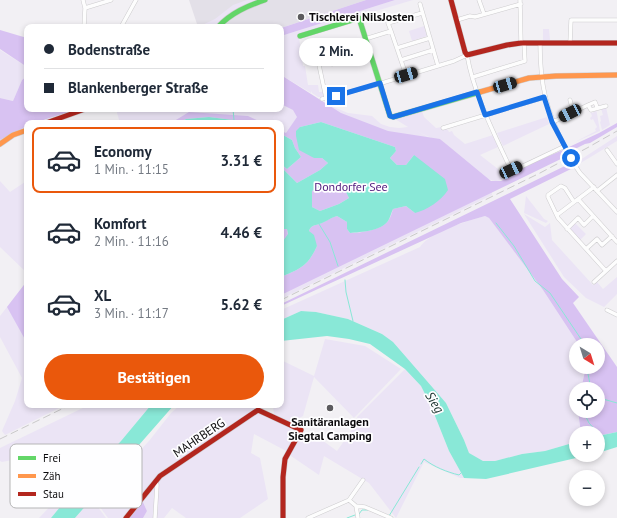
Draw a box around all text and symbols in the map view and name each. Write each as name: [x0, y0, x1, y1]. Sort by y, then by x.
place label: Tischlerei NilsJosten: [309, 9, 414, 24]
marker: Tischlerei NilsJosten: [296, 12, 306, 22]
callout: 2 Min.: [299, 38, 373, 66]
text: Bodenstraße: [68, 40, 150, 59]
text: 2 Min.: [319, 43, 353, 60]
car: [393, 66, 419, 84]
car: [492, 76, 518, 94]
text: Blankenberger Straße: [68, 78, 208, 97]
route end: [327, 87, 345, 105]
car: [557, 102, 583, 124]
icon: car: [46, 142, 82, 178]
text: Economy: [94, 142, 152, 161]
route start: [562, 149, 580, 167]
text: 3.31 €: [220, 151, 262, 170]
car: [498, 159, 524, 181]
text: 1 Min. · 11:15: [94, 161, 169, 178]
park label: Dondorfer See: [314, 179, 388, 194]
icon: car: [46, 214, 82, 250]
text: Komfort: [94, 214, 146, 233]
text: 4.46 €: [220, 223, 262, 242]
text: 2 Min. · 11:16: [94, 233, 169, 250]
icon: car: [46, 286, 82, 322]
text: XL: [94, 286, 111, 305]
text: 5.62 €: [220, 295, 262, 314]
text: 3 Min. · 11:17: [94, 305, 169, 322]
north arrow: [569, 338, 605, 374]
map controls: [569, 338, 605, 506]
button: Bestätigen: [44, 354, 264, 400]
button: locate: [569, 382, 605, 418]
water label: Sieg: [421, 388, 448, 417]
marker: Sanitäranlagen Siegtal Camping: [325, 403, 335, 413]
place label: Sanitäranlagen Siegtal Camping: [288, 414, 372, 443]
street label: MAHRBERG: [170, 415, 227, 460]
button: +: [569, 426, 605, 462]
legend: [10, 444, 142, 508]
text: Frei: [43, 451, 61, 465]
text: Zäh: [43, 469, 60, 483]
button: −: [569, 470, 605, 506]
text: Stau: [43, 487, 64, 501]

